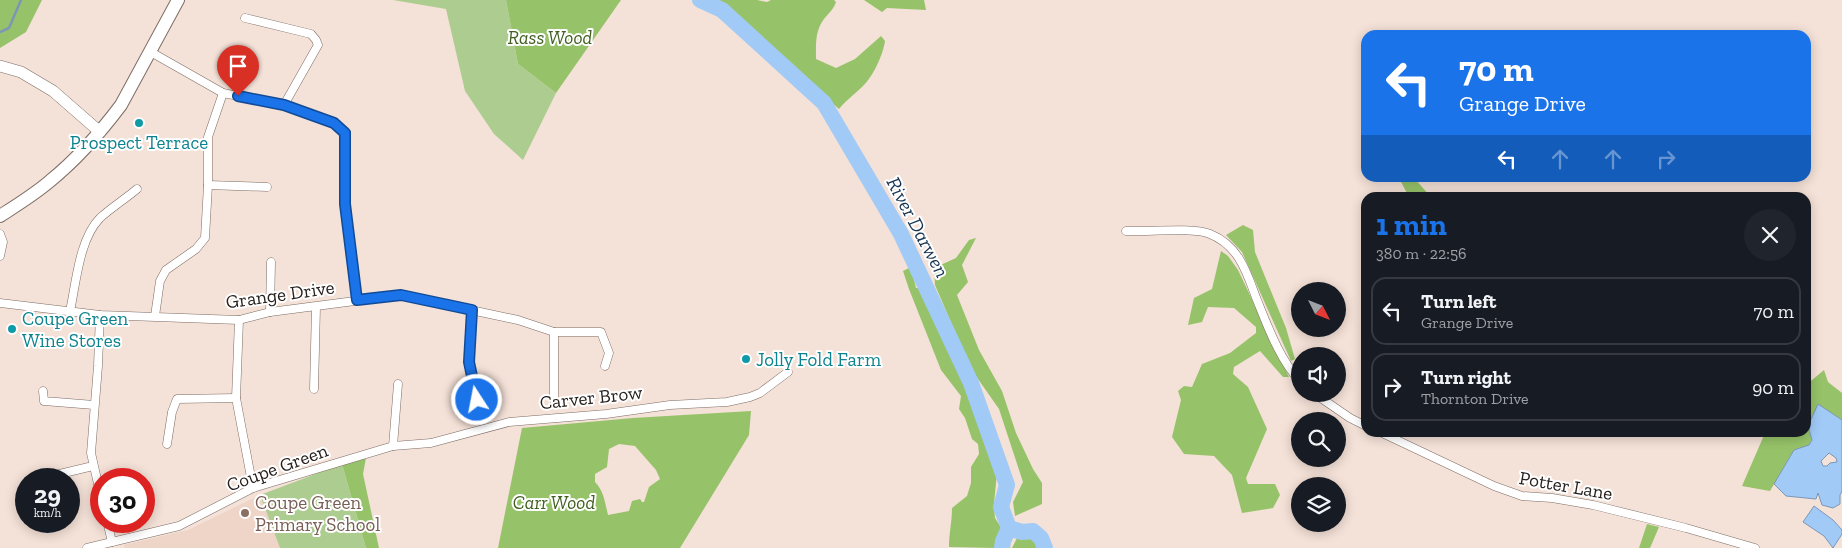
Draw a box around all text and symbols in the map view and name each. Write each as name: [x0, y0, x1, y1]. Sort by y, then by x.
park label: Rass Wood: [508, 26, 593, 49]
pin: [217, 45, 259, 96]
text: 70 m: [1459, 48, 1534, 90]
icon: left: [1376, 50, 1441, 115]
icon: arrive: [224, 52, 252, 80]
text: Grange Drive: [1459, 90, 1586, 117]
marker: Prospect Terrace: [133, 117, 145, 129]
place label: Prospect Terrace: [70, 131, 208, 154]
icon: left: [1493, 145, 1521, 173]
icon: ahead: [1546, 145, 1574, 173]
icon: ahead: [1599, 145, 1627, 173]
icon: right: [1652, 145, 1680, 173]
water label: River Darwen: [882, 173, 954, 281]
text: 1 min: [1376, 207, 1447, 243]
button: close: [1744, 209, 1796, 261]
text: 380 m · 22:56: [1376, 244, 1467, 263]
street label: Grange Drive: [224, 275, 336, 314]
north arrow: [1291, 282, 1346, 338]
map controls: [1291, 282, 1346, 532]
text: Turn left: [1421, 290, 1496, 313]
icon: left: [1378, 297, 1406, 325]
text: 70 m: [1753, 300, 1794, 323]
place label: Coupe Green Wine Stores: [22, 307, 128, 352]
text: Grange Drive: [1421, 313, 1513, 332]
marker: Coupe Green Wine Stores: [6, 323, 18, 335]
button: sound: [1291, 347, 1346, 402]
place label: Jolly Fold Farm: [756, 348, 882, 371]
marker: Jolly Fold Farm: [740, 353, 752, 365]
text: Turn right: [1421, 366, 1511, 389]
position arrow: [450, 373, 502, 425]
icon: right: [1378, 373, 1406, 401]
text: 90 m: [1752, 376, 1794, 399]
street label: Carver Brow: [539, 381, 644, 414]
text: Thornton Drive: [1421, 389, 1529, 408]
button: search: [1291, 412, 1346, 467]
street label: Coupe Green: [223, 438, 331, 496]
street label: Potter Lane: [1517, 466, 1615, 505]
speed limit sign: 30: [90, 468, 155, 533]
button: layers: [1291, 477, 1346, 532]
text: 29: [34, 479, 61, 509]
place label: Coupe Green Primary School: [255, 491, 380, 536]
park label: Carr Wood: [513, 491, 595, 514]
text: km/h: [34, 506, 61, 520]
marker: Coupe Green Primary School: [239, 507, 251, 519]

